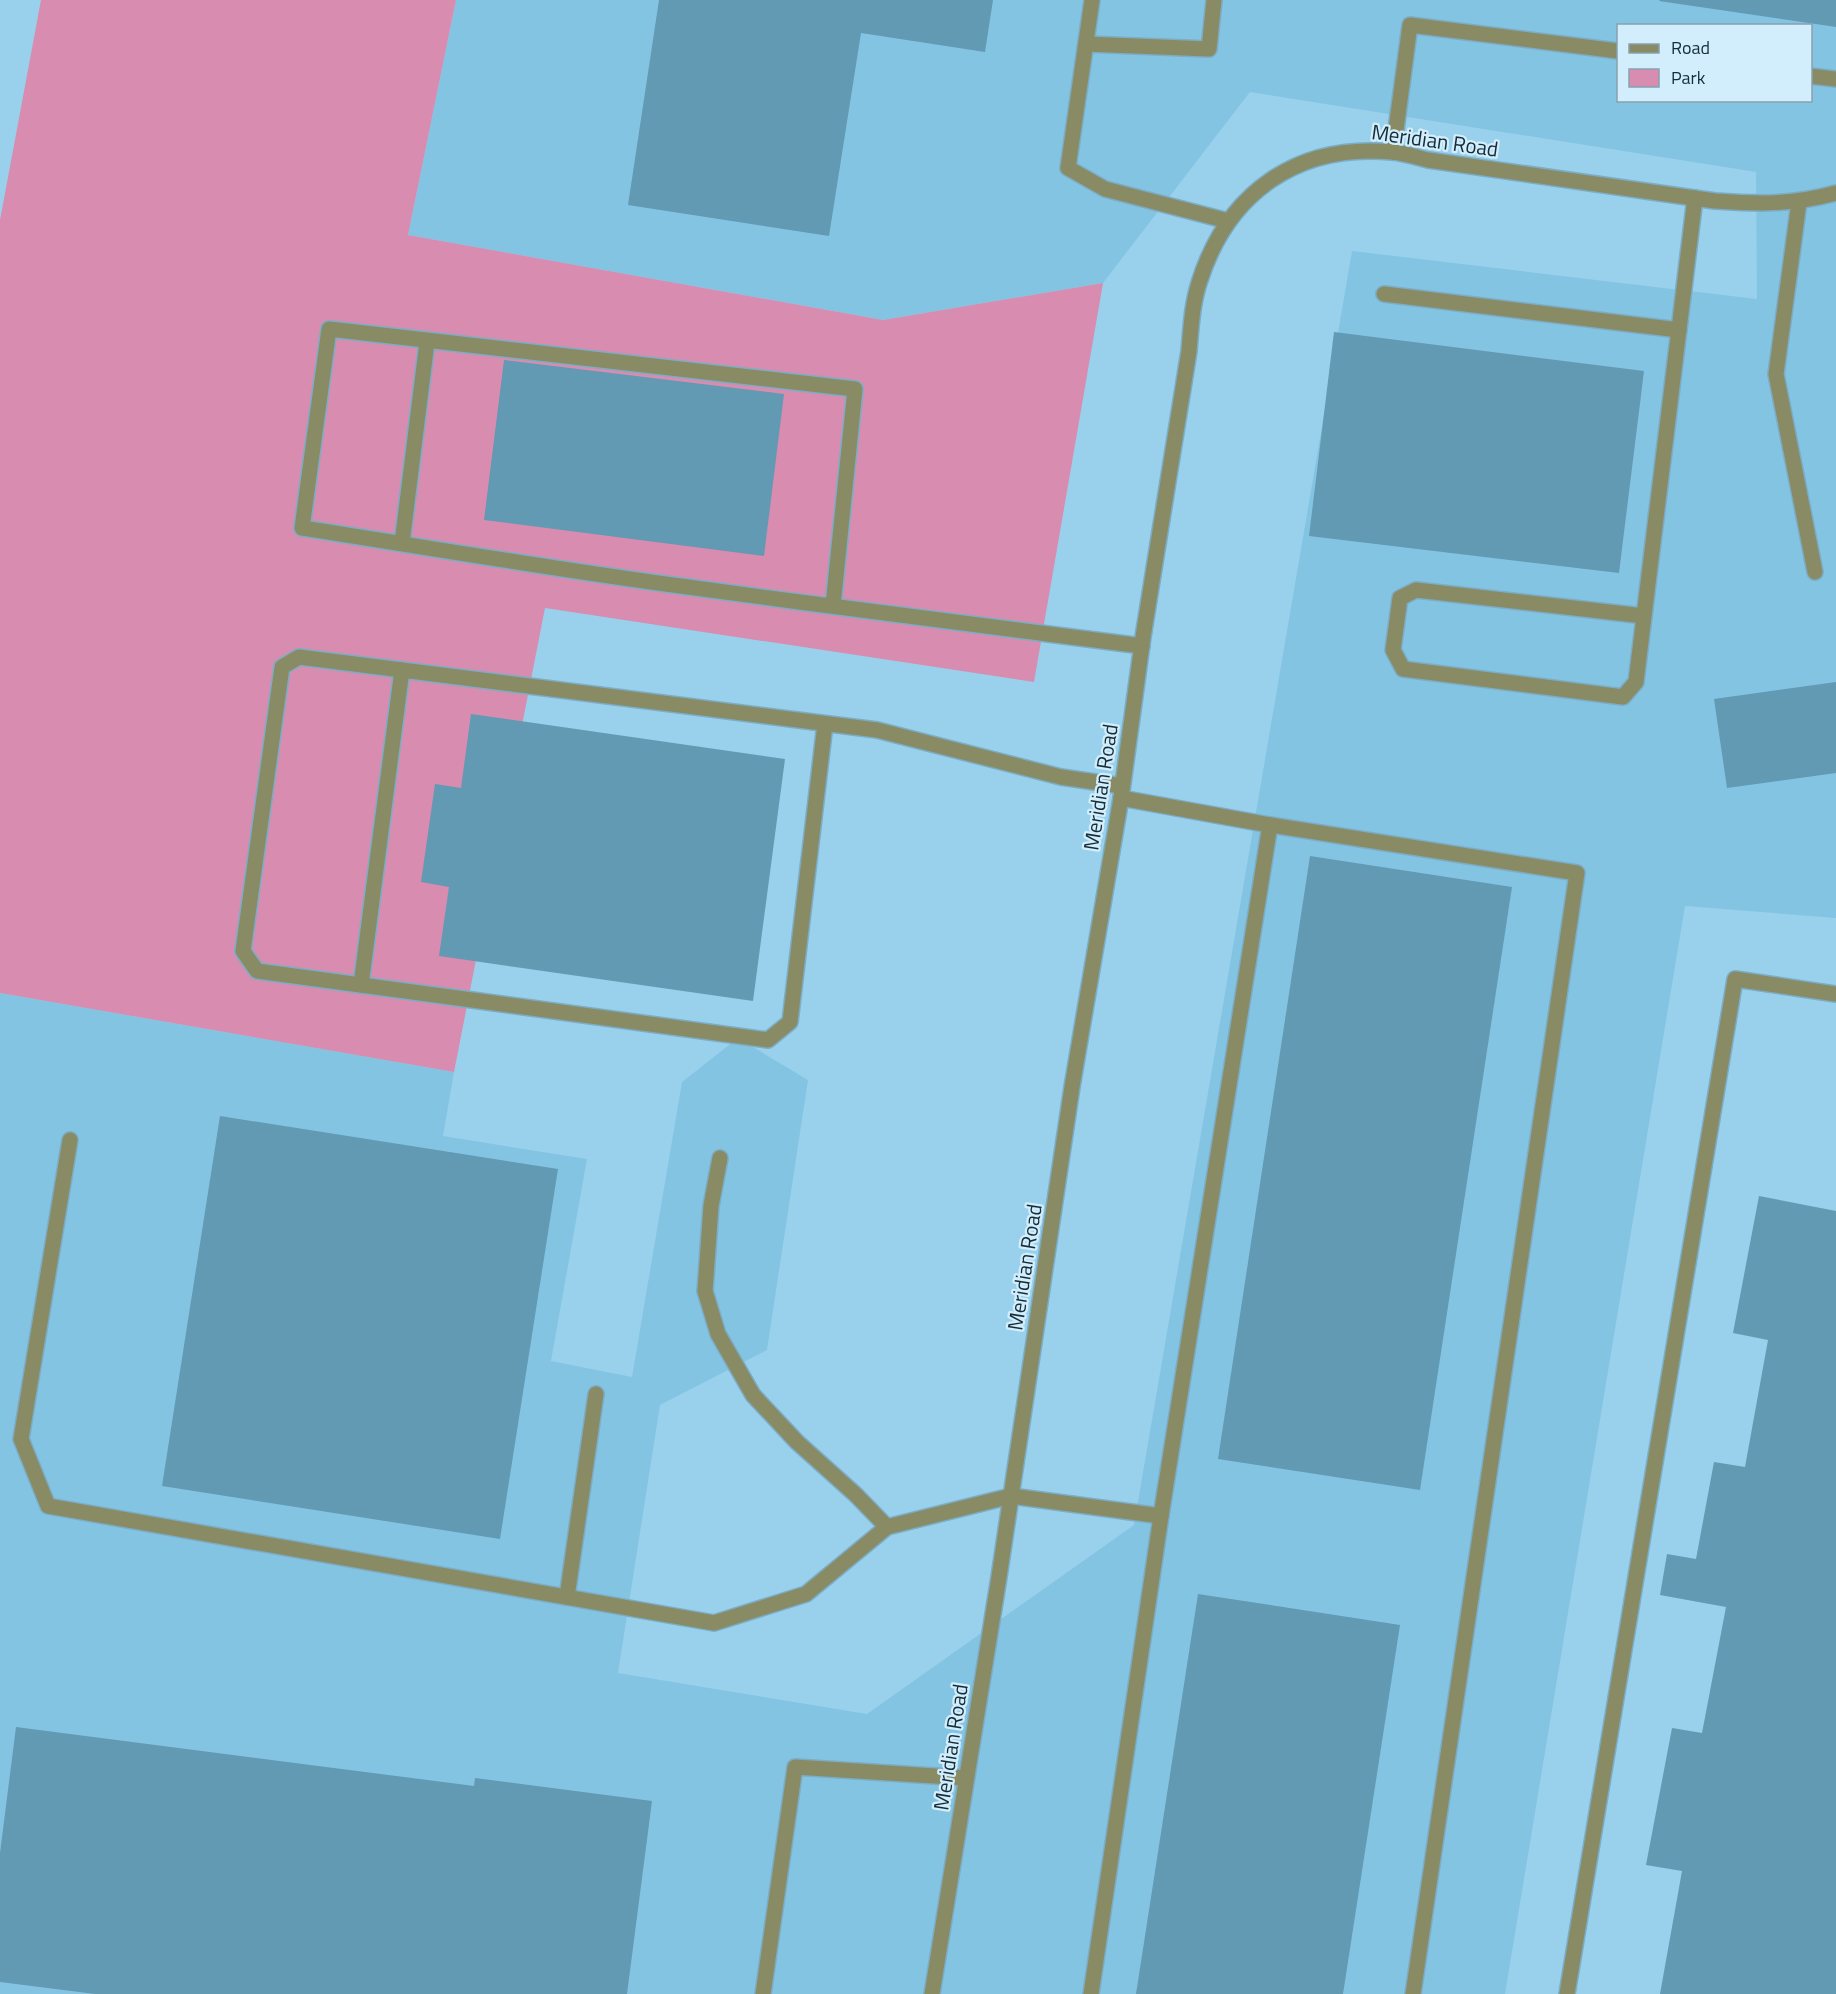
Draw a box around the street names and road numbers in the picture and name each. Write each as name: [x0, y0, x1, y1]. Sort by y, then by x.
street label: Meridian Road: [1370, 115, 1500, 165]
street label: Meridian Road: [1074, 721, 1126, 853]
street label: Meridian Road: [998, 1201, 1050, 1333]
street label: Meridian Road: [924, 1681, 976, 1813]

